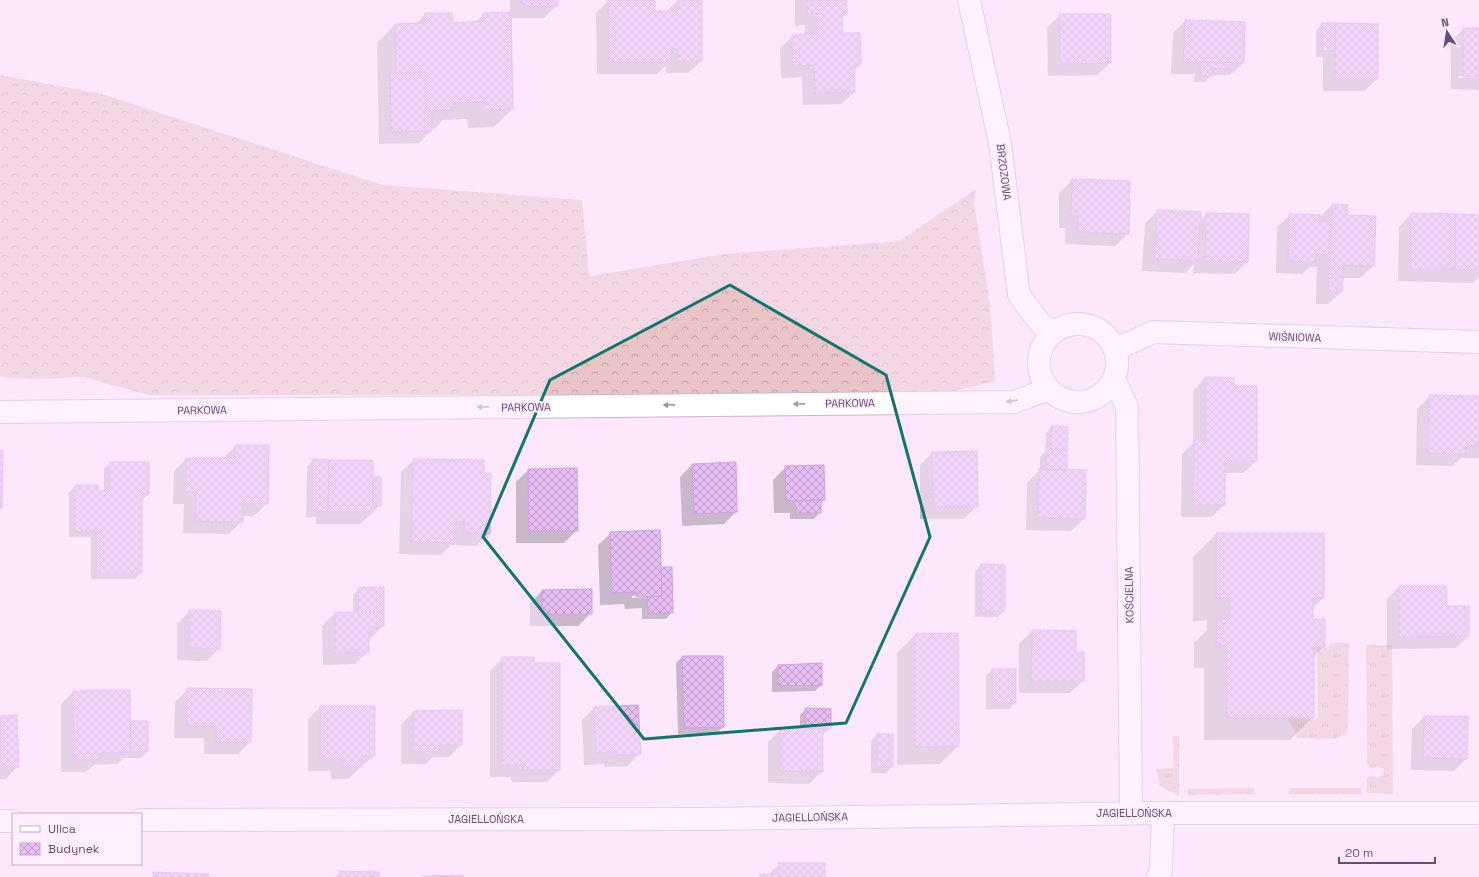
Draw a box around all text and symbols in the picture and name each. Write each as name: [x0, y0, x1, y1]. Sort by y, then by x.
north arrow: [1427, 12, 1467, 52]
text: N: [1440, 15, 1450, 30]
street label: BRZOZOWA: [994, 143, 1014, 201]
street label: WIŚNIOWA: [1268, 328, 1322, 345]
street label: PARKOWA: [825, 396, 875, 410]
one-way arrow: [1006, 398, 1019, 404]
street label: PARKOWA: [501, 400, 551, 414]
one-way arrow: [792, 401, 805, 407]
one-way arrow: [662, 402, 675, 408]
street label: PARKOWA: [177, 403, 227, 417]
one-way arrow: [476, 404, 489, 410]
street label: KOŚCIELNA: [1121, 566, 1136, 623]
street label: JAGIELLOŃSKA: [1096, 806, 1172, 820]
street label: JAGIELLOŃSKA: [772, 809, 848, 825]
street label: JAGIELLOŃSKA: [448, 812, 524, 826]
legend: [12, 813, 142, 865]
text: Ulica: [48, 821, 76, 837]
scale bar: [1339, 839, 1435, 865]
text: Budynek: [48, 841, 100, 857]
text: 20 m: [1345, 845, 1373, 861]

